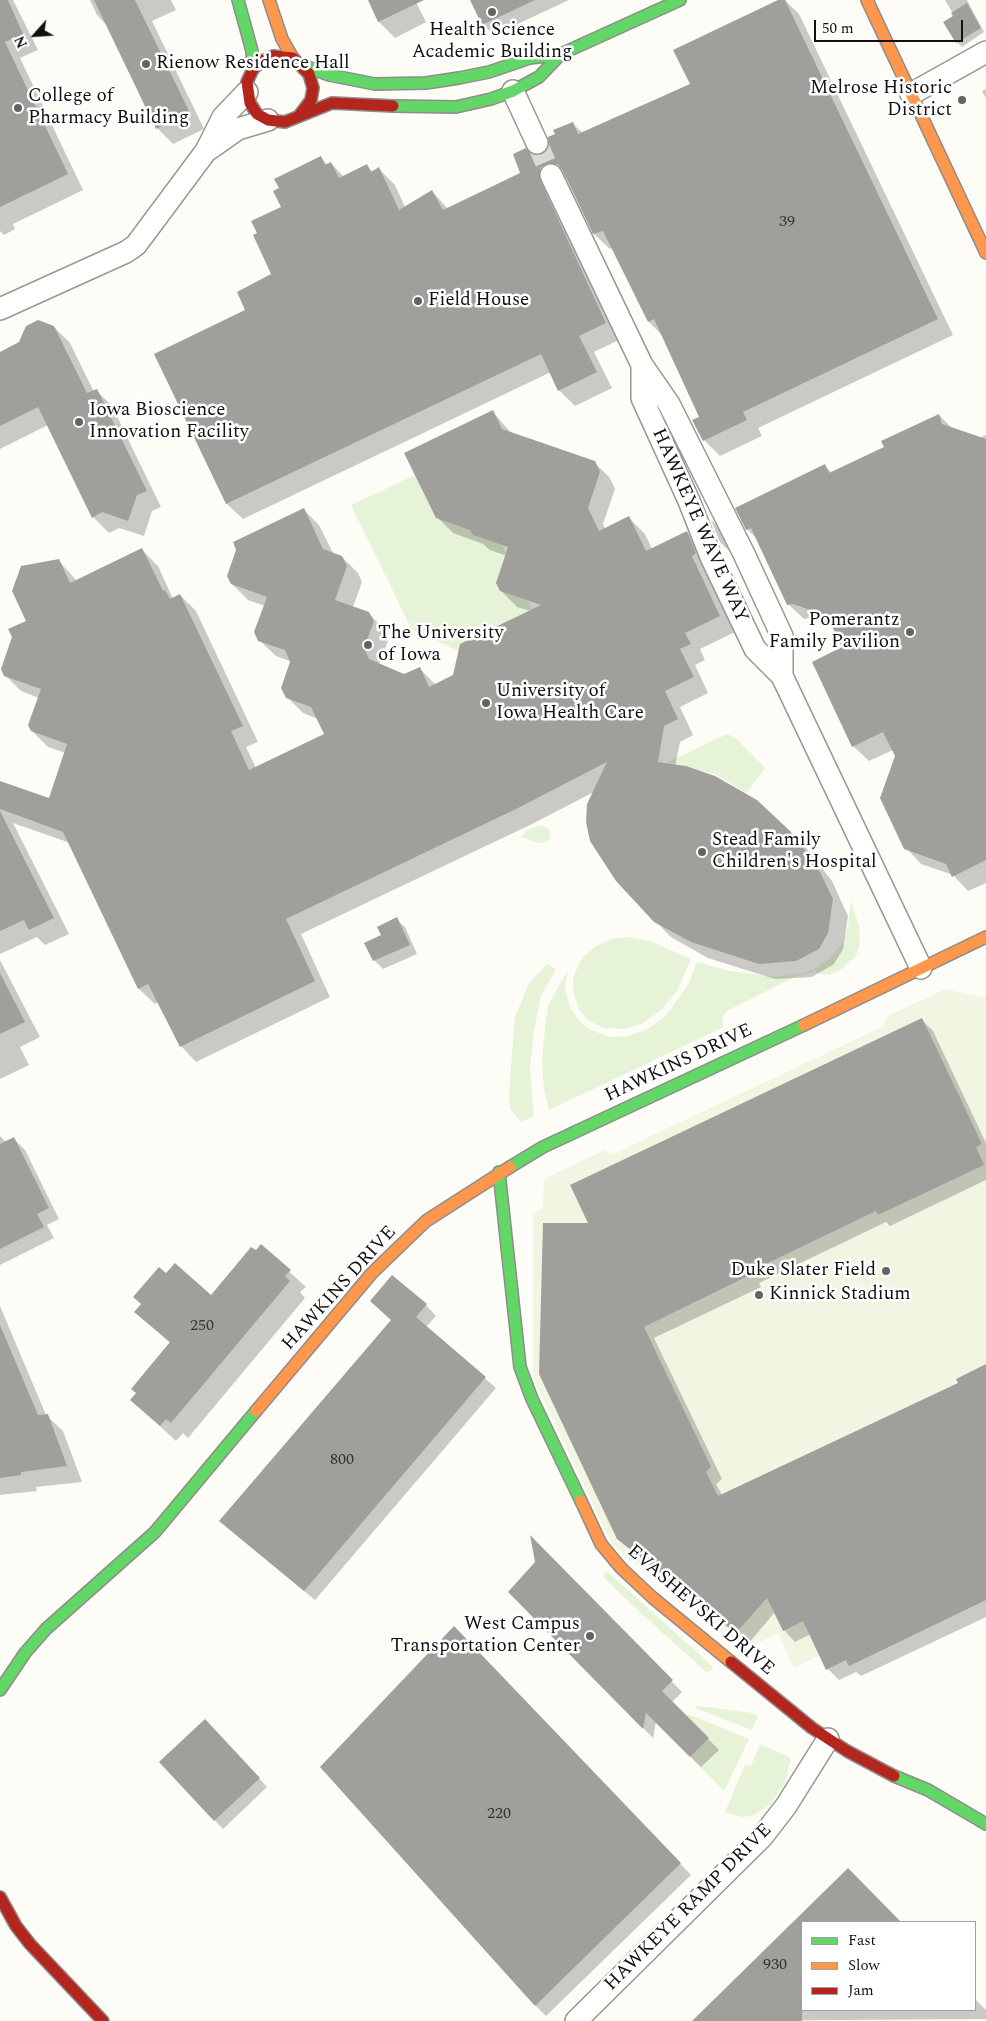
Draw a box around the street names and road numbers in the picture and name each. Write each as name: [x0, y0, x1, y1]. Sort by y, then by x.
street label: HAWKEYE WAVE WAY: [646, 425, 752, 627]
street label: HAWKINS DRIVE: [602, 1020, 756, 1108]
street label: HAWKINS DRIVE: [278, 1222, 402, 1356]
street label: EVASHEVSKI DRIVE: [622, 1541, 778, 1681]
street label: HAWKEYE RAMP DRIVE: [601, 1820, 777, 1996]

